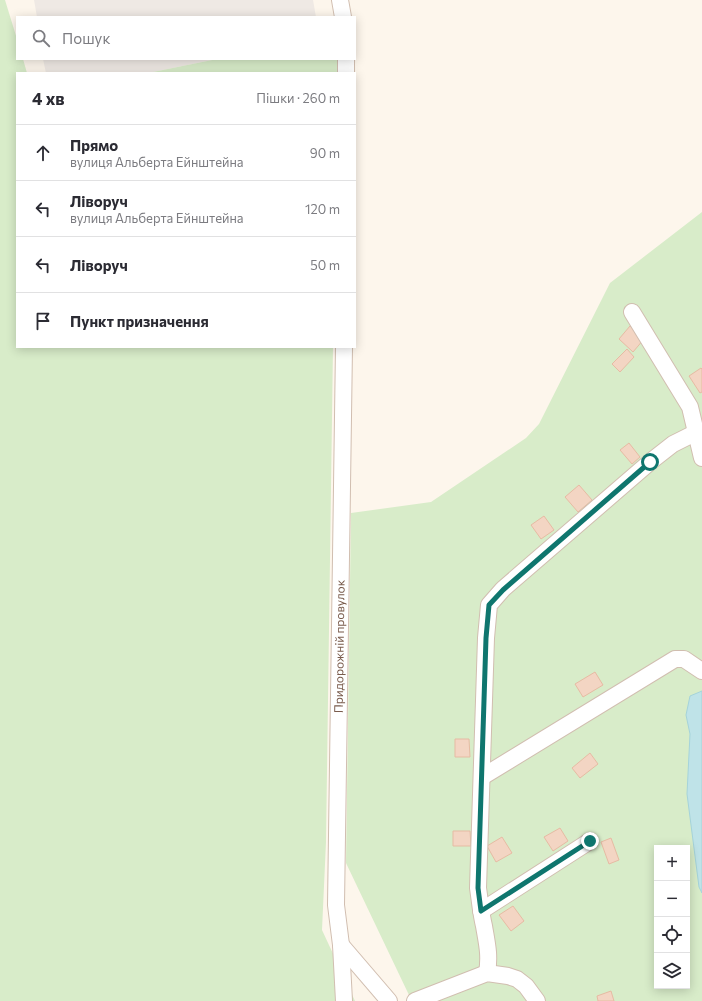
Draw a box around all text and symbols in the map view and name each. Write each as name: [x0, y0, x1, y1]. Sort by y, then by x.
search box: [16, 16, 356, 60]
icon: search: [30, 27, 52, 49]
text: Пошук: [62, 29, 110, 47]
text: 4 хв: [32, 88, 65, 109]
text: Пішки · 260 m: [256, 90, 340, 106]
text: Прямо: [70, 136, 118, 154]
icon: ahead: [32, 142, 54, 164]
text: 90 m: [310, 145, 340, 161]
text: вулиця Альберта Ейнштейна: [70, 154, 244, 170]
text: Ліворуч: [70, 192, 128, 210]
icon: left: [32, 198, 54, 220]
text: 120 m: [305, 201, 340, 217]
text: вулиця Альберта Ейнштейна: [70, 210, 244, 226]
icon: left: [32, 254, 54, 276]
text: Ліворуч: [70, 256, 128, 274]
text: 50 m: [310, 257, 340, 273]
icon: arrive: [32, 310, 54, 332]
text: Пункт призначення: [70, 312, 209, 330]
route start: [641, 453, 659, 471]
street label: Придорожній провулок: [331, 579, 347, 713]
route end: [581, 832, 599, 850]
map controls: [654, 845, 690, 989]
button: +: [654, 845, 690, 881]
button: −: [654, 881, 690, 917]
button: locate: [654, 917, 690, 953]
button: layers: [654, 953, 690, 989]

